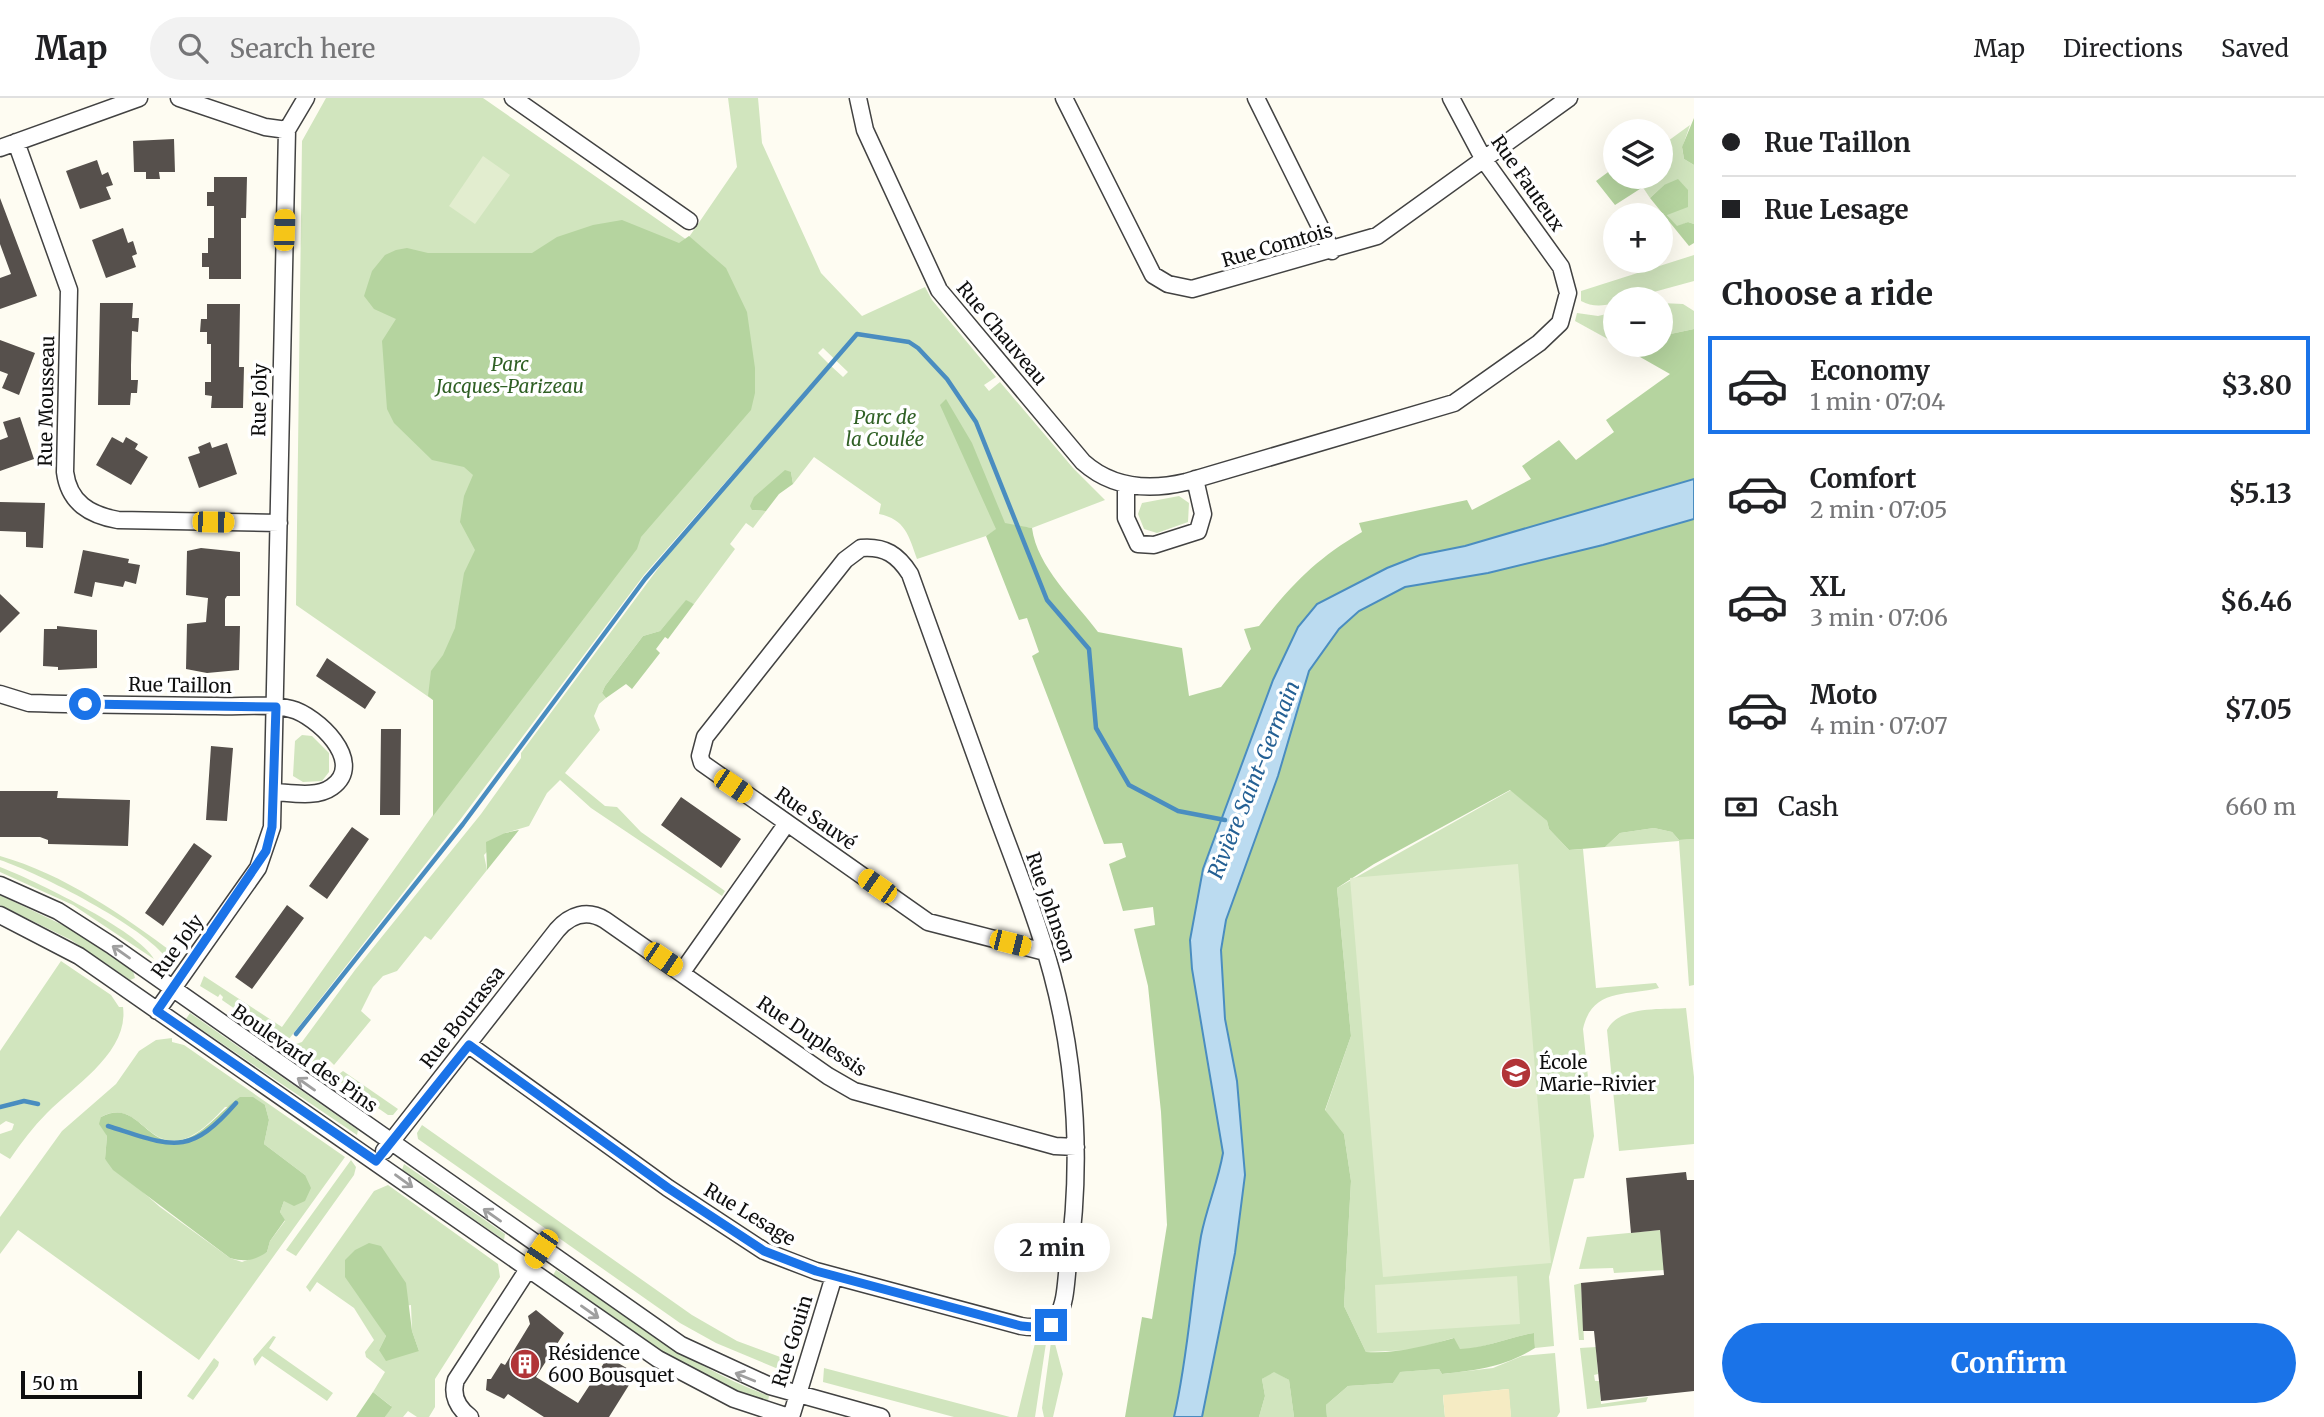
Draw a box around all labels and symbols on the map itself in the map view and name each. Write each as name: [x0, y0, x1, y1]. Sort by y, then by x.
street label: Rue Fauteux: [1486, 130, 1570, 236]
car: [273, 209, 296, 251]
street label: Rue Comtois: [1219, 218, 1335, 272]
street label: Rue Chauveau: [952, 276, 1052, 390]
street label: Rue Mousseau: [33, 335, 59, 467]
park label: Parc Jacques-Parizeau: [434, 352, 584, 398]
street label: Rue Joly: [246, 363, 272, 437]
park label: Parc de la Coulée: [846, 405, 925, 451]
car: [192, 511, 235, 533]
street label: Rue Taillon: [128, 672, 233, 698]
water label: Rivière Saint-Germain: [1201, 677, 1306, 883]
route start: [69, 688, 101, 720]
car: [710, 766, 757, 806]
street label: Rue Sauvé: [771, 781, 861, 855]
street label: Rue Johnson: [1021, 849, 1081, 966]
car: [854, 865, 901, 907]
street label: Rue Joly: [146, 909, 208, 983]
car: [988, 928, 1033, 958]
car: [640, 939, 687, 979]
one-way arrow: [112, 945, 131, 959]
street label: Rue Bourassa: [415, 961, 509, 1073]
street label: Rue Duplessis: [753, 991, 871, 1081]
street label: Boulevard des Pins: [227, 999, 383, 1117]
place label: École Marie-Rivier: [1539, 1050, 1656, 1096]
school or university icon: École Marie-Rivier: [1499, 1056, 1533, 1090]
one-way arrow: [297, 1077, 316, 1091]
one-way arrow: [394, 1174, 413, 1189]
street label: Rue Lesage: [700, 1177, 800, 1251]
one-way arrow: [483, 1208, 502, 1222]
callout: 2 min: [993, 1224, 1109, 1272]
car: [521, 1226, 562, 1272]
street label: Rue Gouin: [767, 1292, 817, 1390]
one-way arrow: [580, 1305, 599, 1319]
route end: [1035, 1309, 1067, 1341]
place label: Résidence 600 Bousquet: [548, 1341, 675, 1387]
building icon: Résidence 600 Bousquet: [508, 1347, 542, 1381]
scale bar: [21, 1368, 142, 1400]
one-way arrow: [735, 1369, 757, 1382]

